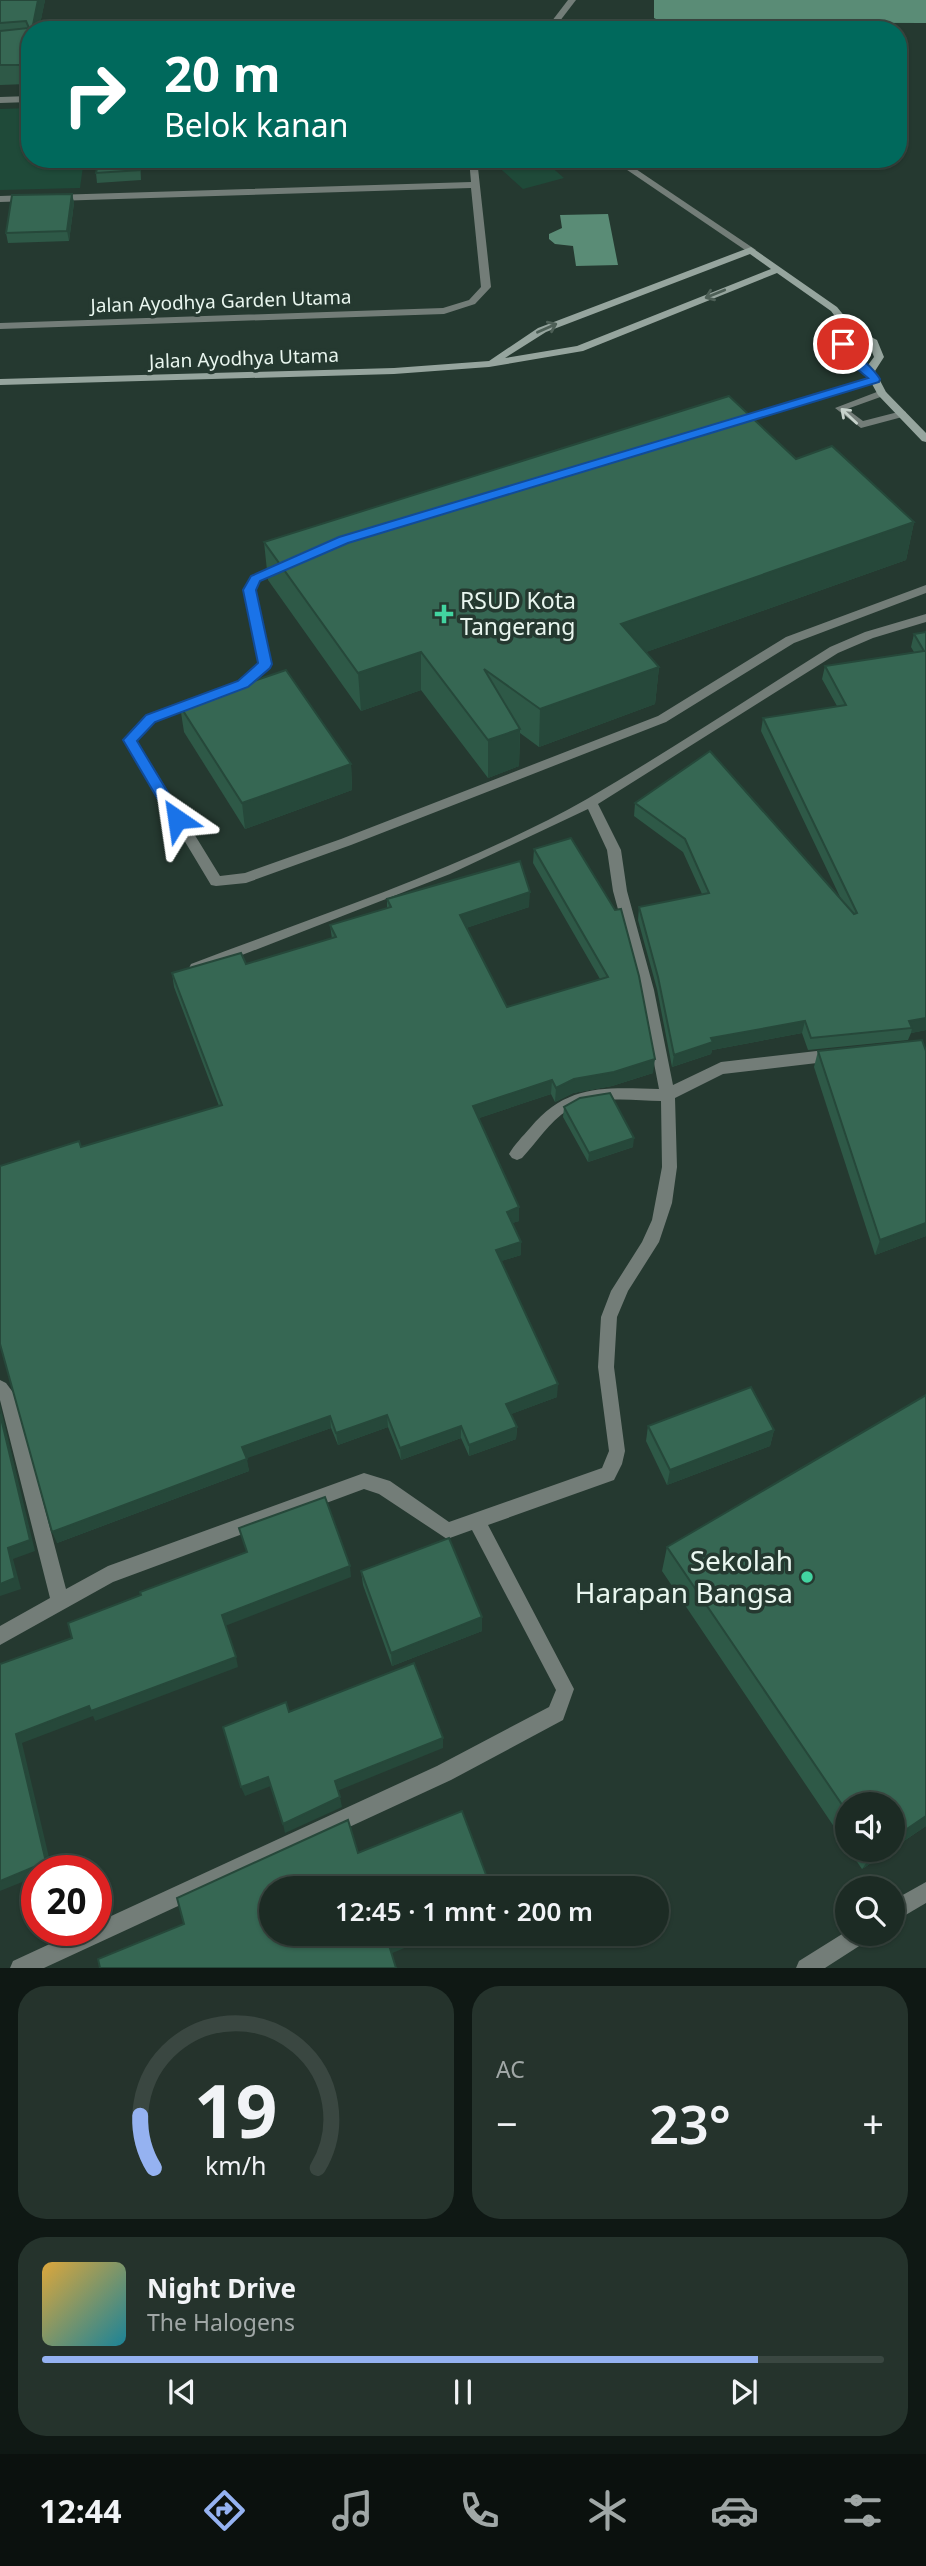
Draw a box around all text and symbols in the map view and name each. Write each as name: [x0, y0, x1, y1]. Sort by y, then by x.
text: 20 m: [164, 40, 281, 106]
icon: right: [49, 49, 140, 140]
text: Belok kanan: [164, 103, 348, 146]
street label: Jalan Ayodhya Garden Utama: [88, 283, 352, 319]
one-way arrow: [705, 289, 726, 302]
pin: [813, 314, 873, 374]
one-way arrow: [536, 321, 558, 334]
icon: arrive: [824, 325, 862, 363]
street label: Jalan Ayodhya Utama: [147, 342, 339, 374]
one-way arrow: [841, 408, 858, 425]
place label: RSUD Kota Tangerang: [460, 584, 576, 642]
marker: RSUD Kota Tangerang: [434, 604, 454, 624]
position arrow: [140, 782, 214, 856]
place label: Sekolah Harapan Bangsa: [575, 1541, 793, 1611]
marker: Sekolah Harapan Bangsa: [799, 1569, 815, 1585]
map controls: [835, 1792, 905, 1946]
button: sound: [835, 1792, 905, 1862]
speed limit sign: 20: [21, 1855, 112, 1946]
button: search: [835, 1876, 905, 1946]
text: 12:45 · 1 mnt · 200 m: [335, 1893, 593, 1929]
text: AC: [496, 2053, 525, 2085]
text: 19: [194, 2061, 278, 2160]
text: 23°: [649, 2088, 731, 2159]
text: −: [496, 2097, 518, 2149]
text: +: [862, 2097, 884, 2149]
text: km/h: [205, 2148, 267, 2182]
text: Night Drive: [147, 2270, 296, 2306]
text: The Halogens: [147, 2306, 295, 2338]
icon: previous: [163, 2373, 201, 2411]
icon: pause: [444, 2373, 482, 2411]
icon: next: [725, 2373, 763, 2411]
icon: directions: [200, 2486, 249, 2535]
icon: music: [328, 2486, 377, 2535]
icon: phone: [455, 2486, 504, 2535]
icon: climate: [583, 2486, 632, 2535]
icon: car: [710, 2486, 759, 2535]
icon: filters: [838, 2486, 887, 2535]
text: 12:44: [39, 2489, 121, 2532]

